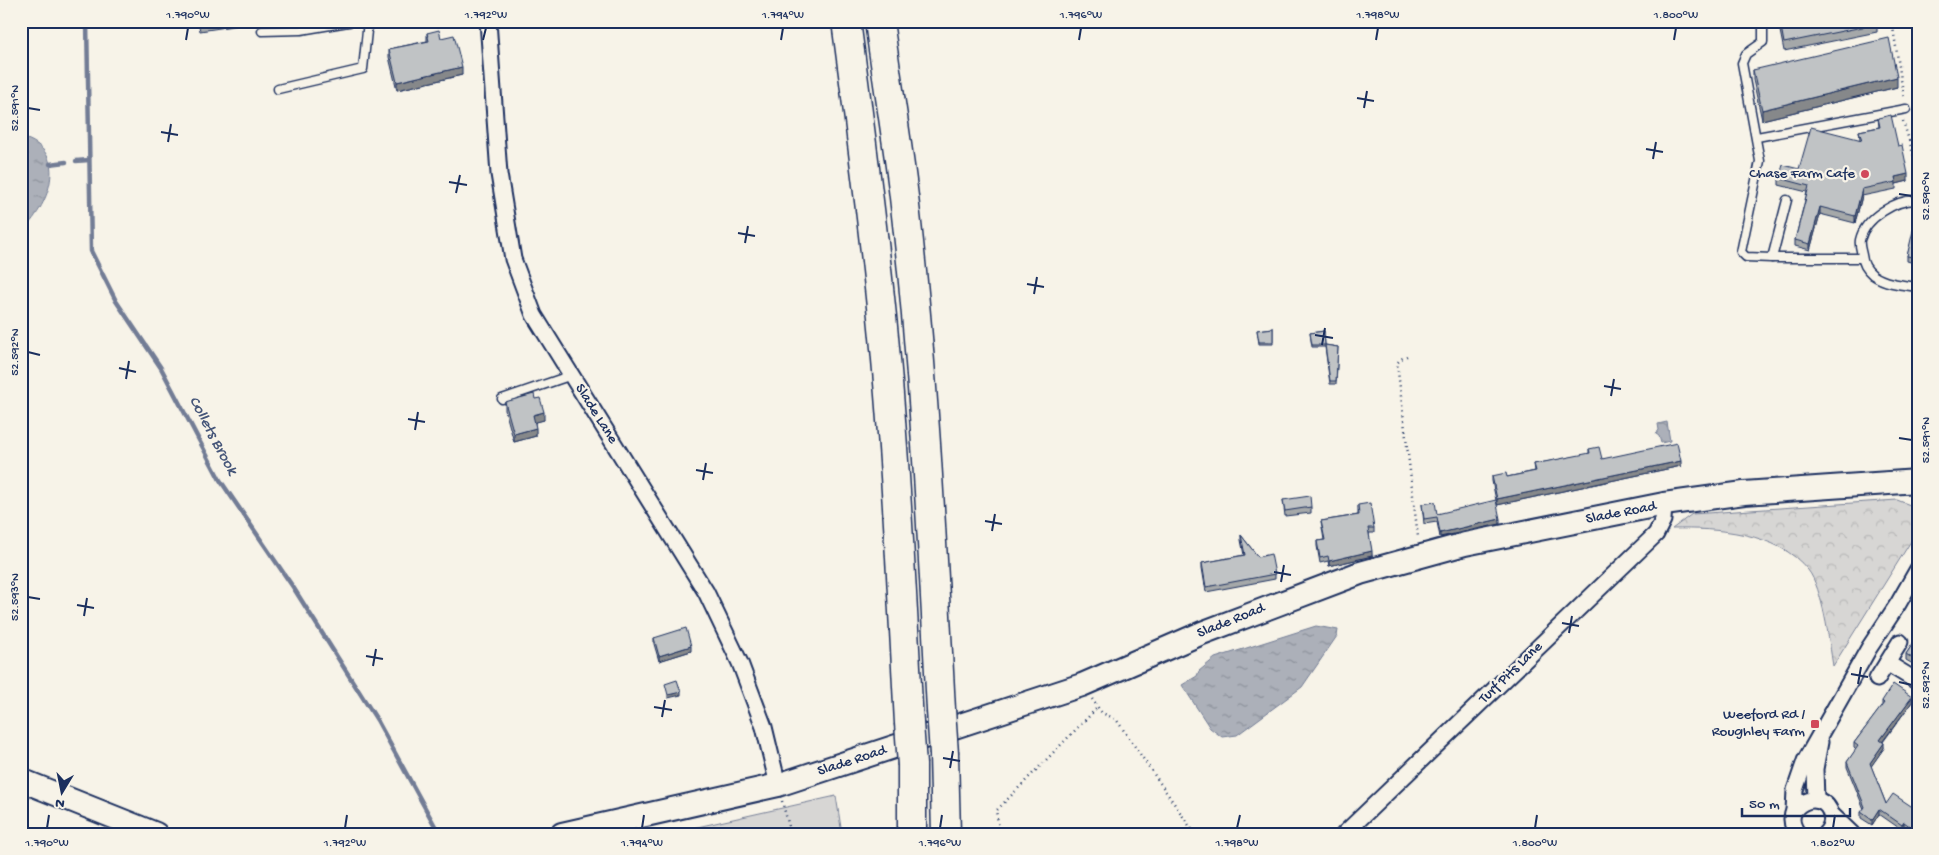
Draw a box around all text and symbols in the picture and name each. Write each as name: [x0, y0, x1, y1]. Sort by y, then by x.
text: 1.790°W: [165, 9, 210, 23]
text: 1.792°W: [464, 9, 507, 23]
text: 1.794°W: [761, 9, 804, 23]
text: 1.796°W: [1059, 9, 1102, 23]
text: 1.798°W: [1355, 9, 1400, 23]
text: 1.800°W: [1653, 9, 1698, 23]
text: 52.591°N: [9, 85, 23, 131]
place label: Chase Farm Cafe: [1749, 165, 1855, 183]
marker: Chase Farm Cafe: [1859, 168, 1871, 180]
text: 52.590°N: [1920, 172, 1934, 220]
text: 52.592°N: [9, 328, 23, 376]
street label: Slade Lane: [571, 381, 622, 448]
water label: Collets Brook: [183, 394, 241, 480]
text: 52.591°N: [1920, 417, 1934, 463]
street label: Slade Road: [1584, 497, 1659, 529]
text: 52.593°N: [9, 573, 23, 621]
street label: Slade Road: [1195, 599, 1269, 643]
street label: Turf Pits Lane: [1475, 638, 1547, 709]
text: 52.592°N: [1920, 661, 1934, 709]
place label: Weeford Rd / Roughley Farm: [1712, 706, 1805, 741]
marker: Weeford Rd / Roughley Farm: [1809, 718, 1821, 730]
street label: Slade Road: [815, 741, 890, 781]
north arrow: [38, 768, 88, 818]
scale bar: [1742, 785, 1849, 817]
text: N: [54, 793, 66, 812]
text: 50 m: [1749, 796, 1780, 814]
text: 1.790°W: [24, 837, 69, 851]
text: 1.792°W: [323, 837, 366, 851]
text: 1.794°W: [620, 837, 663, 851]
text: 1.796°W: [918, 837, 961, 851]
text: 1.798°W: [1214, 837, 1259, 851]
text: 1.800°W: [1512, 837, 1557, 851]
text: 1.802°W: [1810, 837, 1855, 851]

